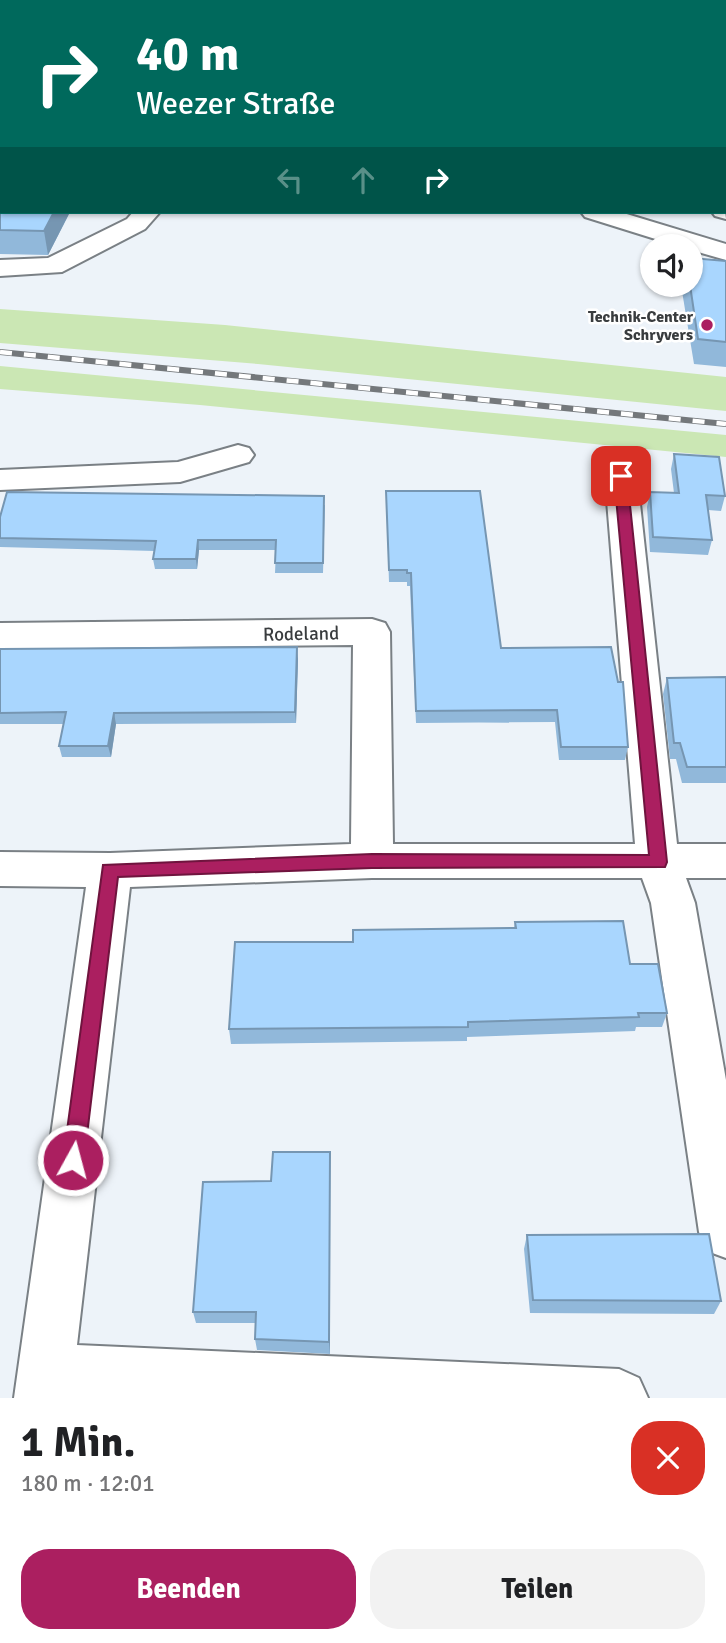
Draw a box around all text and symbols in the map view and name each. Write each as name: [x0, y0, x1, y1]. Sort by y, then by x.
text: 40 m: [136, 24, 239, 84]
icon: right: [21, 28, 112, 119]
text: Weezer Straße: [136, 84, 335, 123]
icon: left: [271, 161, 309, 199]
icon: ahead: [344, 161, 382, 199]
icon: right: [417, 161, 455, 199]
map controls: [640, 234, 703, 297]
button: sound: [640, 234, 703, 297]
place label: Technik-Center Schryvers: [588, 307, 694, 345]
marker: Technik-Center Schryvers: [699, 317, 715, 333]
pin: [591, 446, 651, 506]
icon: arrive: [602, 457, 640, 495]
street label: Rodeland: [263, 621, 339, 647]
position arrow: [36, 1123, 110, 1197]
text: 1 Min.: [21, 1417, 135, 1468]
button: close: [631, 1421, 705, 1495]
text: 180 m · 12:01: [21, 1469, 155, 1498]
button: Beenden: [21, 1549, 356, 1629]
button: Teilen: [370, 1549, 705, 1629]

